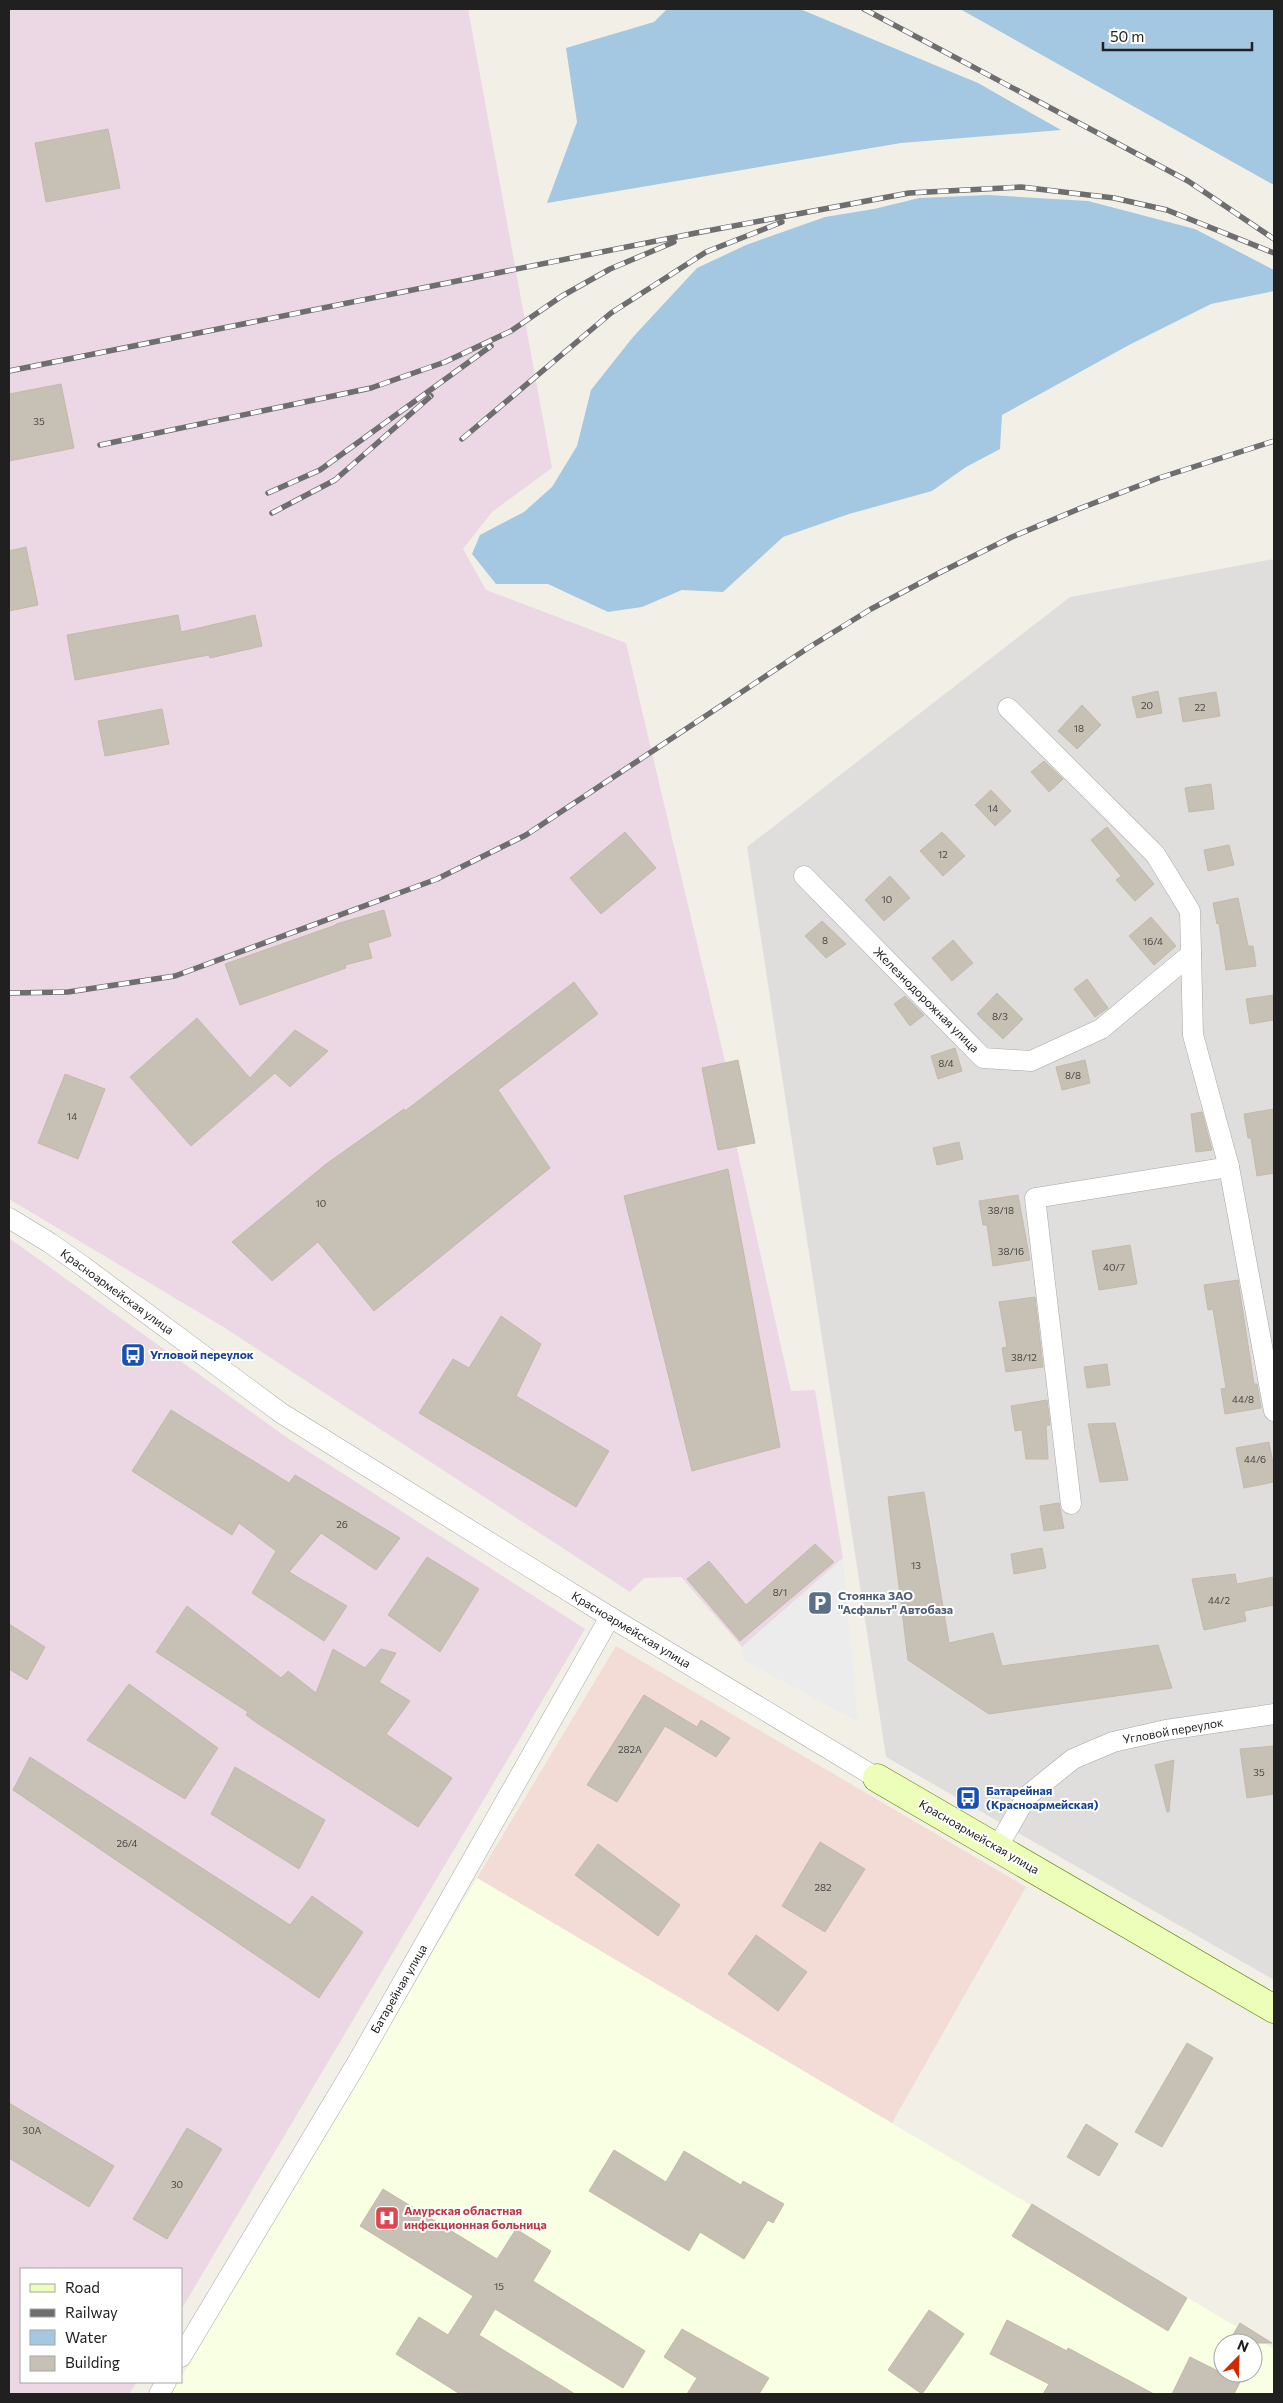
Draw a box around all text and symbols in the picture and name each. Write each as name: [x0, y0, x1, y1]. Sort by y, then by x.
scale bar: [1103, 20, 1252, 52]
text: 50 m: [1110, 27, 1144, 45]
house number: 35: [33, 415, 45, 427]
house number: 20: [1141, 699, 1153, 711]
house number: 22: [1194, 701, 1206, 713]
house number: 18: [1074, 722, 1084, 734]
house number: 14: [988, 802, 998, 814]
house number: 12: [938, 848, 948, 860]
house number: 10: [882, 893, 892, 905]
house number: 8: [822, 934, 828, 946]
house number: 16/4: [1143, 935, 1163, 947]
street label: Железнодорожная улица: [871, 944, 982, 1055]
house number: 8/3: [992, 1010, 1008, 1022]
house number: 8/4: [938, 1057, 954, 1069]
house number: 8/8: [1065, 1069, 1081, 1081]
house number: 14: [67, 1110, 77, 1122]
house number: 10: [316, 1197, 326, 1209]
house number: 38/18: [988, 1204, 1014, 1216]
street label: Красноармейская улица: [58, 1245, 177, 1337]
house number: 38/16: [998, 1245, 1024, 1257]
house number: 40/7: [1103, 1261, 1125, 1273]
bus stop icon: Угловой переулок: [120, 1342, 146, 1368]
place label: Угловой переулок: [150, 1347, 254, 1361]
house number: 38/12: [1011, 1351, 1037, 1363]
house number: 44/8: [1232, 1393, 1254, 1405]
house number: 44/6: [1244, 1453, 1266, 1465]
house number: 26: [336, 1518, 348, 1530]
house number: 13: [911, 1559, 921, 1571]
house number: 8/1: [773, 1586, 787, 1598]
street label: Красноармейская улица: [570, 1588, 693, 1670]
place label: Стоянка ЗАО "Асфальт" Автобаза: [838, 1588, 953, 1616]
parking icon: Стоянка ЗАО "Асфальт" Автобаза: [807, 1590, 833, 1616]
house number: 44/2: [1208, 1594, 1230, 1606]
street label: Угловой переулок: [1121, 1714, 1225, 1746]
house number: 282А: [618, 1743, 642, 1755]
house number: 35: [1253, 1766, 1265, 1778]
place label: Батарейная (Красноармейская): [986, 1783, 1099, 1811]
bus stop icon: Батарейная (Красноармейская): [955, 1785, 981, 1811]
street label: Красноармейская улица: [917, 1796, 1042, 1876]
house number: 26/4: [116, 1837, 138, 1849]
house number: 282: [814, 1881, 832, 1893]
street label: Батарейная улица: [367, 1942, 429, 2035]
house number: 30А: [23, 2124, 42, 2136]
house number: 30: [171, 2178, 183, 2190]
place label: Амурская областная инфекционная больница: [404, 2203, 547, 2231]
hospital icon: Амурская областная инфекционная больница: [374, 2205, 400, 2231]
legend: [20, 2268, 182, 2383]
text: Road: [65, 2278, 100, 2296]
house number: 15: [494, 2280, 504, 2292]
text: Railway: [65, 2303, 118, 2321]
text: Water: [65, 2328, 107, 2346]
north arrow: [1213, 2333, 1263, 2383]
text: N: [1235, 2336, 1251, 2355]
text: Building: [65, 2353, 120, 2371]

